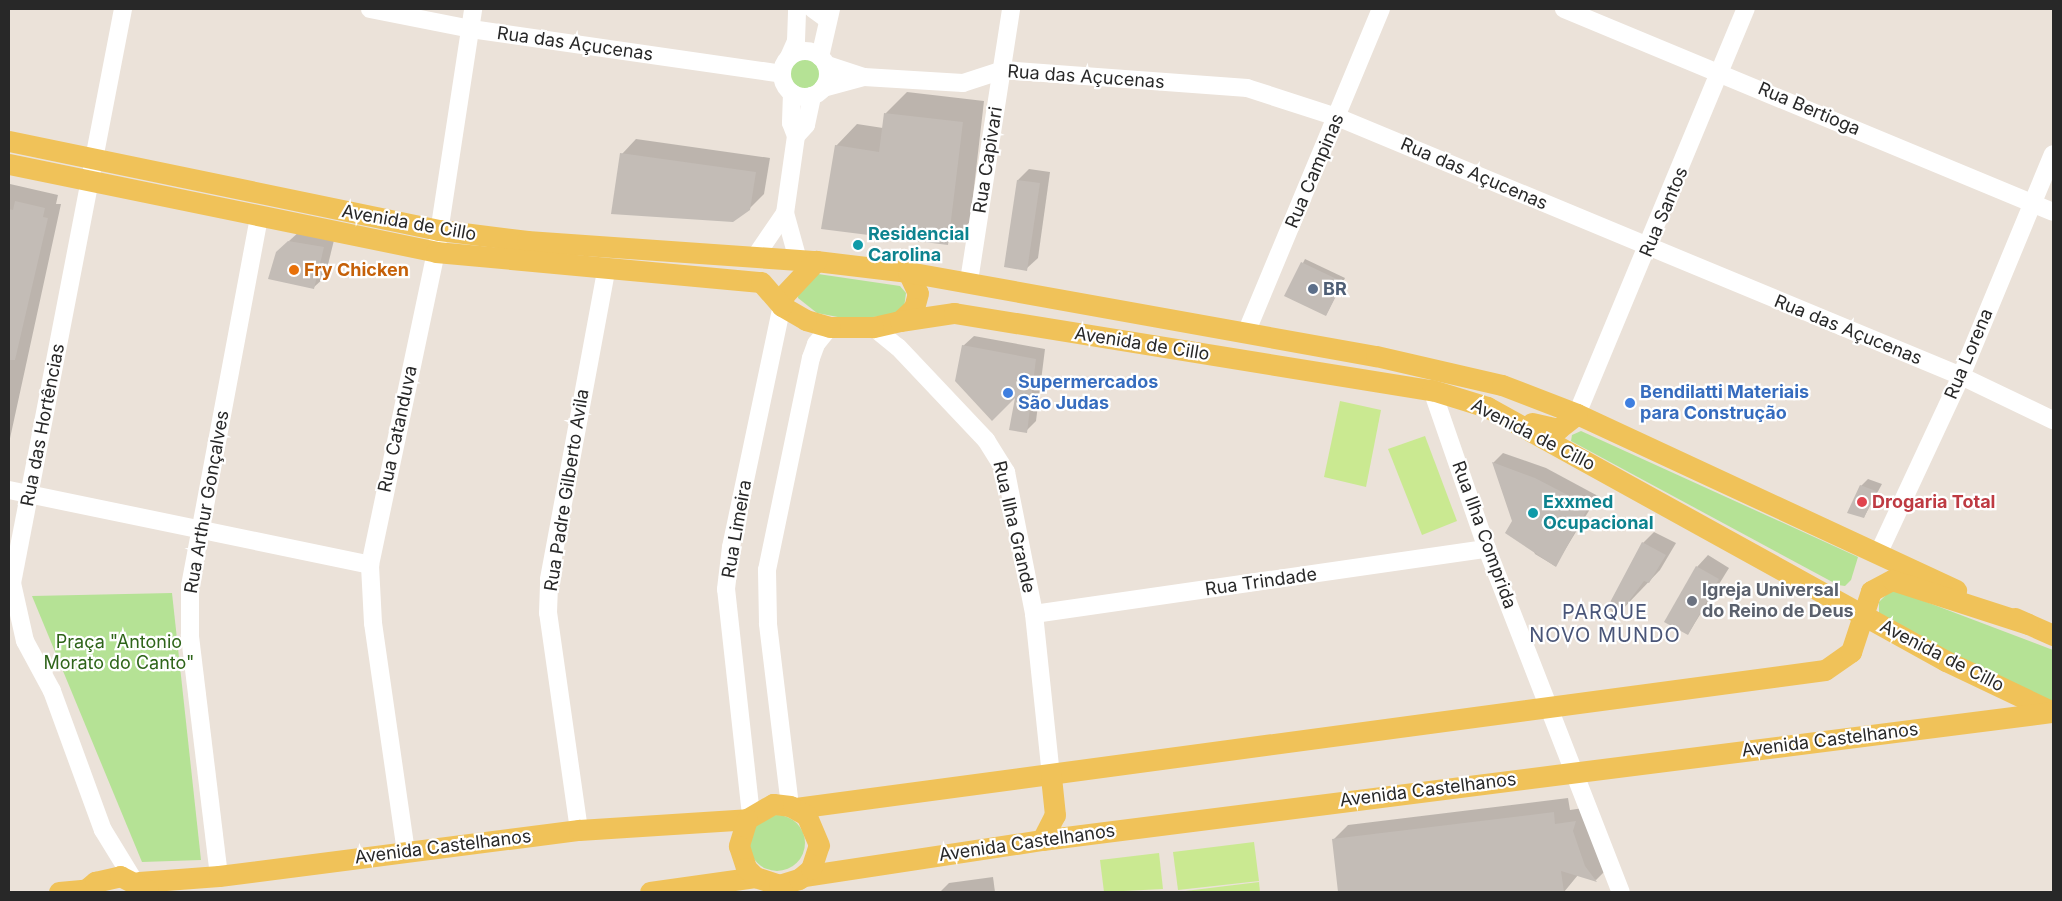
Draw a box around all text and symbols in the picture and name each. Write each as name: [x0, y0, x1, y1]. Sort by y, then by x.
street label: Rua das Açucenas: [496, 22, 654, 66]
street label: Rua das Açucenas: [1007, 61, 1165, 93]
street label: Rua Bertioga: [1755, 78, 1863, 140]
street label: Rua Capivari: [969, 105, 1007, 215]
street label: Rua Campinas: [1281, 111, 1349, 231]
street label: Rua das Açucenas: [1397, 133, 1551, 215]
street label: Rua Santos: [1635, 164, 1693, 260]
street label: Avenida de Cillo: [340, 201, 478, 245]
place label: Residencial Carolina: [868, 224, 969, 266]
marker: Residencial Carolina: [852, 239, 864, 251]
place label: Fry Chicken: [304, 259, 409, 281]
marker: Fry Chicken: [288, 264, 300, 276]
place label: BR: [1323, 278, 1347, 300]
marker: BR: [1307, 283, 1319, 295]
street label: Rua das Açucenas: [1771, 290, 1925, 370]
street label: Rua Lorena: [1940, 306, 1998, 402]
street label: Avenida de Cillo: [1073, 323, 1211, 365]
street label: Rua das Hortências: [17, 342, 69, 508]
street label: Rua Catanduva: [374, 364, 422, 494]
place label: Supermercados São Judas: [1018, 372, 1158, 414]
place label: Bendilatti Materiais para Construção: [1640, 382, 1809, 424]
street label: Rua Padre Gilberto Avila: [540, 387, 594, 593]
marker: Supermercados São Judas: [1002, 387, 1014, 399]
street label: Avenida de Cillo: [1467, 394, 1599, 476]
marker: Bendilatti Materiais para Construção: [1624, 397, 1636, 409]
street label: Rua Arthur Gonçalves: [180, 409, 234, 595]
street label: Rua Ilha Comprida: [1447, 458, 1521, 612]
street label: Rua Ilha Grande: [988, 459, 1040, 595]
street label: Rua Limeira: [718, 478, 756, 580]
place label: Drogaria Total: [1872, 491, 1995, 513]
place label: Exxmed Ocupacional: [1543, 492, 1654, 534]
marker: Drogaria Total: [1856, 496, 1868, 508]
marker: Exxmed Ocupacional: [1527, 507, 1539, 519]
street label: Rua Trindade: [1204, 563, 1318, 601]
place label: Igreja Universal do Reino de Deus: [1702, 580, 1854, 622]
marker: Igreja Universal do Reino de Deus: [1686, 595, 1698, 607]
district label: PARQUE NOVO MUNDO: [1528, 601, 1682, 648]
street label: Avenida de Cillo: [1876, 615, 2008, 697]
park label: Praça "Antonio Morato do Canto": [44, 632, 194, 674]
street label: Avenida Castelhanos: [1741, 718, 1919, 762]
street label: Avenida Castelhanos: [1339, 768, 1517, 812]
street label: Avenida Castelhanos: [938, 820, 1116, 866]
street label: Avenida Castelhanos: [354, 825, 532, 869]

